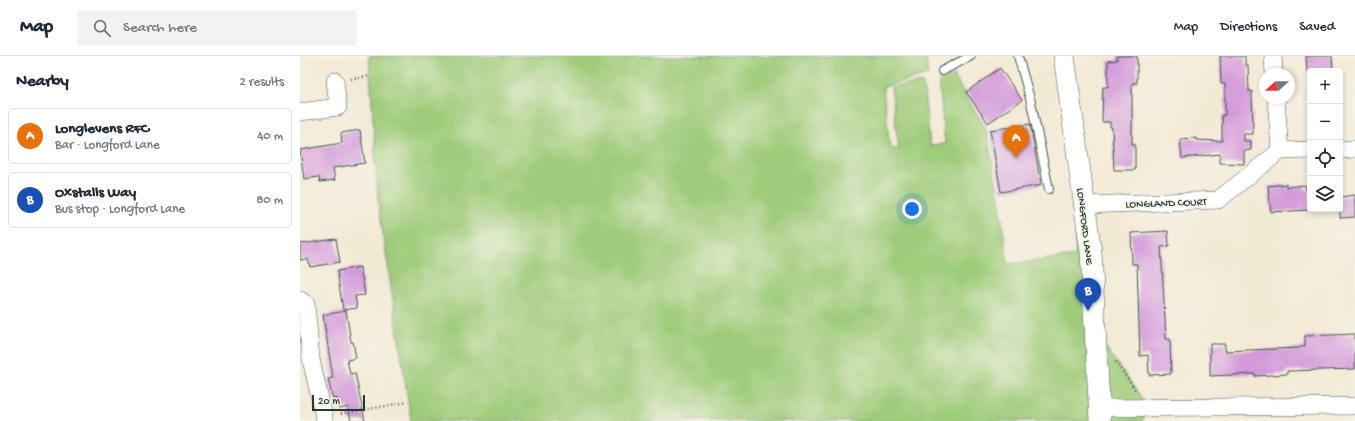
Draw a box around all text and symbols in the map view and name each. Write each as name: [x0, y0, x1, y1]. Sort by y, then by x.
search box: [77, 10, 357, 46]
text: Map: [20, 16, 53, 39]
icon: search: [91, 17, 113, 39]
text: Search here: [123, 19, 197, 37]
text: Map: [1174, 19, 1198, 36]
text: Directions: [1220, 19, 1277, 36]
text: Saved: [1299, 19, 1335, 36]
north arrow: [1259, 68, 1295, 104]
map controls: [1307, 68, 1343, 212]
button: +: [1307, 68, 1343, 104]
text: Nearby: [16, 72, 69, 92]
text: 2 results: [239, 75, 284, 90]
button: −: [1307, 104, 1343, 140]
text: Longlevens RFC: [55, 120, 149, 138]
pin: A: [1003, 125, 1029, 158]
text: A: [26, 129, 34, 144]
text: 40 m: [257, 129, 283, 144]
text: Bar · Longford Lane: [55, 138, 160, 153]
button: locate: [1307, 140, 1343, 176]
button: layers: [1307, 176, 1343, 212]
text: Oxstalls Way: [55, 184, 136, 202]
street label: LONGFORD LANE: [1073, 187, 1095, 266]
text: B: [27, 193, 33, 208]
text: 80 m: [256, 193, 283, 208]
street label: LONGLAND COURT: [1125, 197, 1208, 211]
your location: [902, 199, 922, 219]
text: Bus stop · Longford Lane: [55, 202, 185, 217]
pin: B: [1075, 278, 1101, 311]
scale bar: [312, 393, 365, 412]
text: 20 m: [318, 396, 340, 408]

